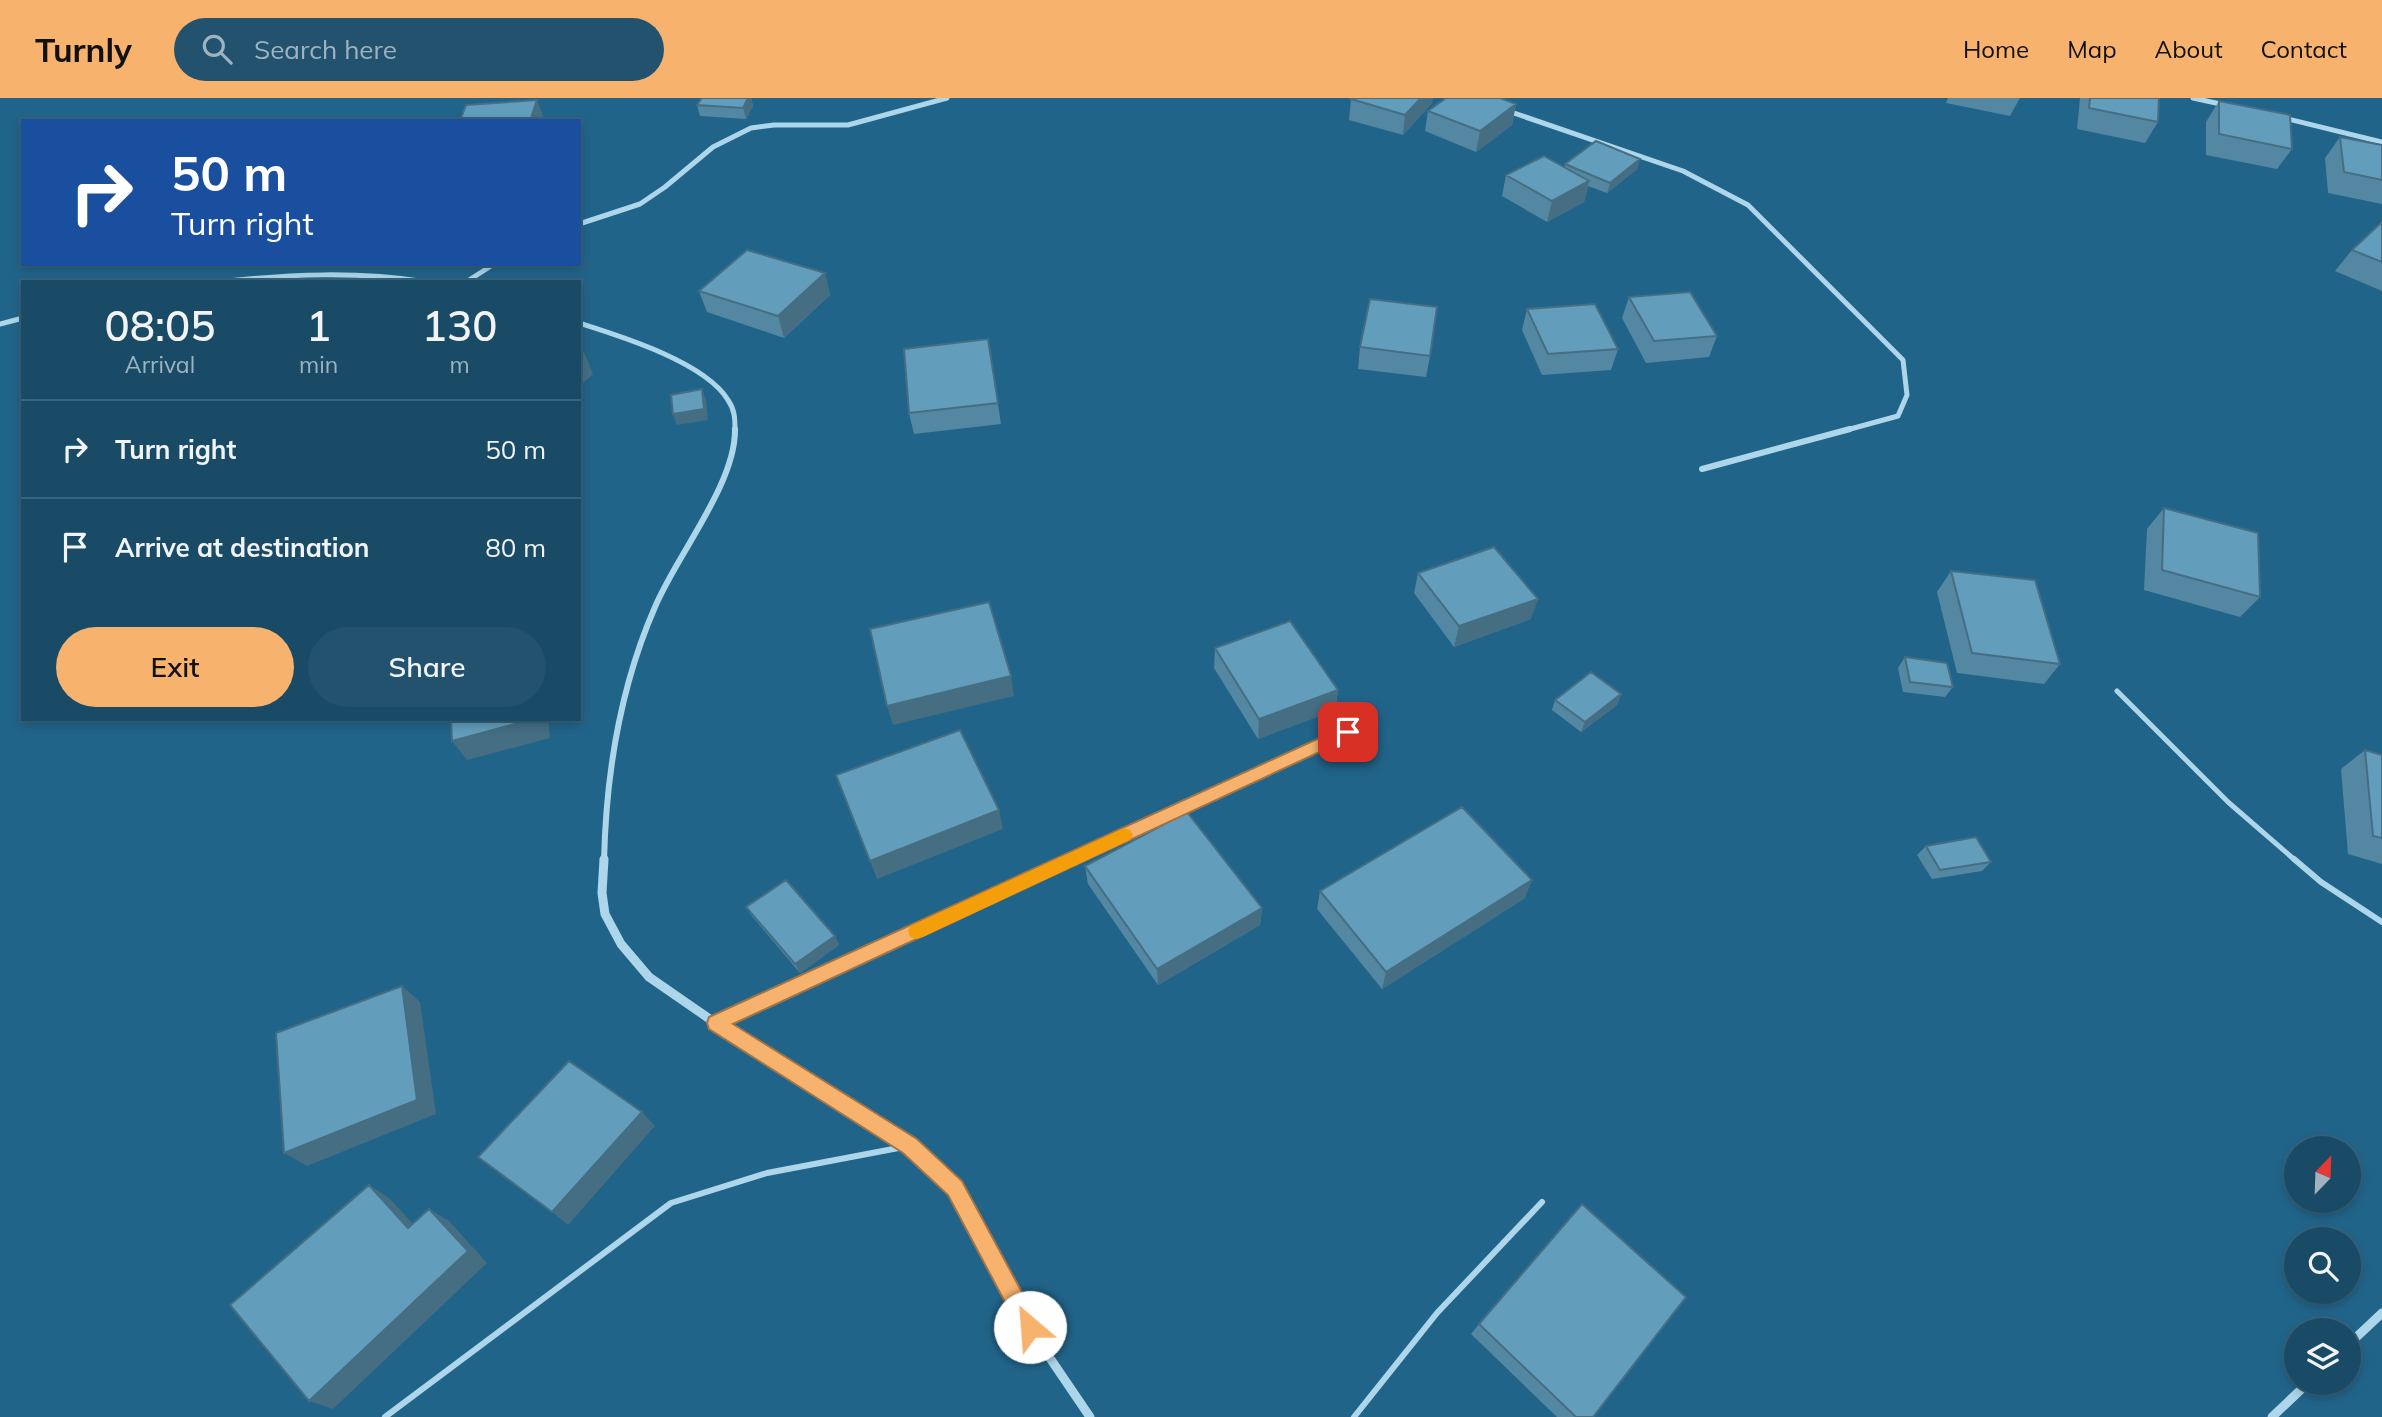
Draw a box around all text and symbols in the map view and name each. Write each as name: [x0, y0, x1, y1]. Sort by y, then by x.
search box: [174, 18, 664, 81]
text: Turnly: [35, 29, 132, 70]
icon: search: [198, 30, 236, 68]
text: Search here: [254, 33, 397, 66]
text: Home: [1963, 34, 2029, 64]
text: Map: [2067, 34, 2117, 64]
text: About: [2155, 34, 2223, 64]
text: Contact: [2261, 34, 2347, 64]
text: 50 m: [171, 142, 287, 203]
icon: right: [56, 147, 147, 238]
text: Turn right: [171, 203, 314, 243]
text: 08:05: [105, 299, 215, 352]
text: 1: [306, 299, 331, 352]
text: 130: [422, 299, 497, 352]
text: Arrival: [125, 350, 195, 379]
text: min: [299, 350, 338, 379]
text: m: [449, 350, 470, 379]
icon: right: [56, 430, 94, 468]
text: Turn right: [115, 433, 236, 466]
text: 50 m: [485, 433, 546, 466]
icon: arrive: [56, 528, 94, 566]
text: Arrive at destination: [115, 531, 370, 564]
text: 80 m: [485, 531, 546, 564]
button: Exit: [56, 627, 294, 707]
button: Share: [308, 627, 546, 707]
pin: [1318, 702, 1378, 762]
icon: arrive: [1329, 713, 1367, 751]
north arrow: [2284, 1136, 2361, 1213]
map controls: [2284, 1136, 2361, 1395]
button: search: [2284, 1227, 2361, 1304]
position arrow: [993, 1290, 1067, 1364]
button: layers: [2284, 1318, 2361, 1395]

